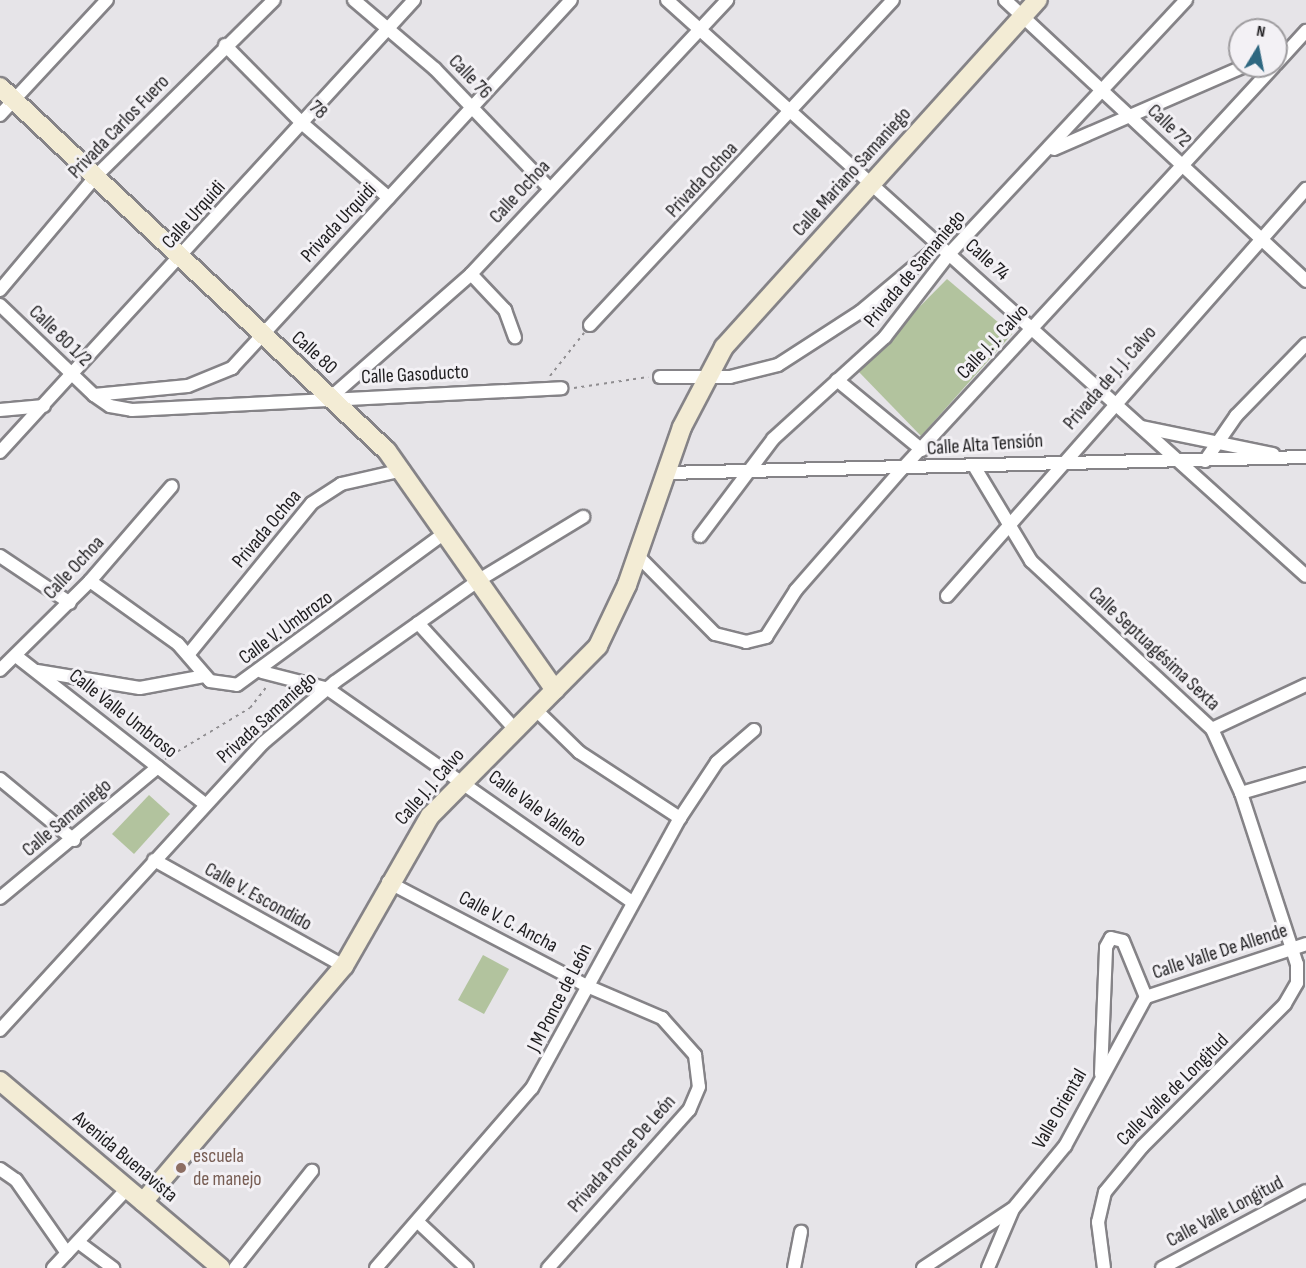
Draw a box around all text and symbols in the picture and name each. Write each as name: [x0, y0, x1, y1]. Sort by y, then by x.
north arrow: [1228, 18, 1288, 78]
text: N: [1255, 22, 1267, 42]
street label: Calle 76: [443, 50, 497, 104]
street label: Privada Carlos Fuero: [63, 70, 175, 184]
street label: 78: [304, 96, 332, 124]
street label: Calle 72: [1142, 99, 1196, 153]
street label: Calle Mariano Samaniego: [788, 102, 916, 242]
street label: Privada Ochoa: [661, 137, 743, 223]
street label: Calle Ochoa: [485, 155, 555, 229]
street label: Calle Urquidi: [157, 176, 231, 254]
street label: Privada Urquidi: [296, 178, 382, 268]
street label: Privada de Samaniego: [859, 206, 971, 332]
street label: Calle 74: [960, 234, 1014, 286]
street label: Calle J. J. Calvo: [952, 299, 1034, 385]
street label: Calle 80 1/2: [24, 300, 96, 372]
street label: Privada de J. J. Calvo: [1058, 321, 1162, 435]
street label: Calle 80: [286, 326, 342, 380]
street label: Calle Gasoducto: [361, 360, 469, 390]
street label: Calle Alta Tensión: [926, 429, 1044, 461]
street label: Privada Ochoa: [227, 485, 307, 573]
street label: Calle Ochoa: [39, 531, 109, 605]
street label: Calle Septuagésima Sexta: [1083, 582, 1225, 716]
street label: Calle V. Umbrozo: [234, 586, 338, 670]
street label: Calle Valle Umbroso: [64, 664, 182, 764]
street label: Privada Samaniego: [212, 667, 322, 769]
street label: Calle J. J. Calvo: [390, 744, 470, 830]
street label: Calle Vale Valleño: [483, 765, 591, 853]
street label: Calle Samaniego: [18, 774, 116, 862]
street label: Calle V. Escondido: [200, 858, 316, 936]
street label: Calle V. C. Ancha: [454, 886, 562, 958]
street label: Calle Valle De Allende: [1149, 919, 1291, 985]
street label: J M Ponce de León: [522, 940, 598, 1056]
street label: Calle Valle de Longitud: [1112, 1029, 1234, 1151]
street label: Valle Oriental: [1028, 1065, 1092, 1153]
street label: Privada Ponce De León: [563, 1090, 681, 1218]
street label: Avenida Buenavista: [68, 1106, 182, 1208]
place label: escuela de manejo: [193, 1144, 262, 1191]
marker: escuela de manejo: [174, 1161, 188, 1175]
street label: Calle Valle Longitud: [1162, 1171, 1288, 1253]

